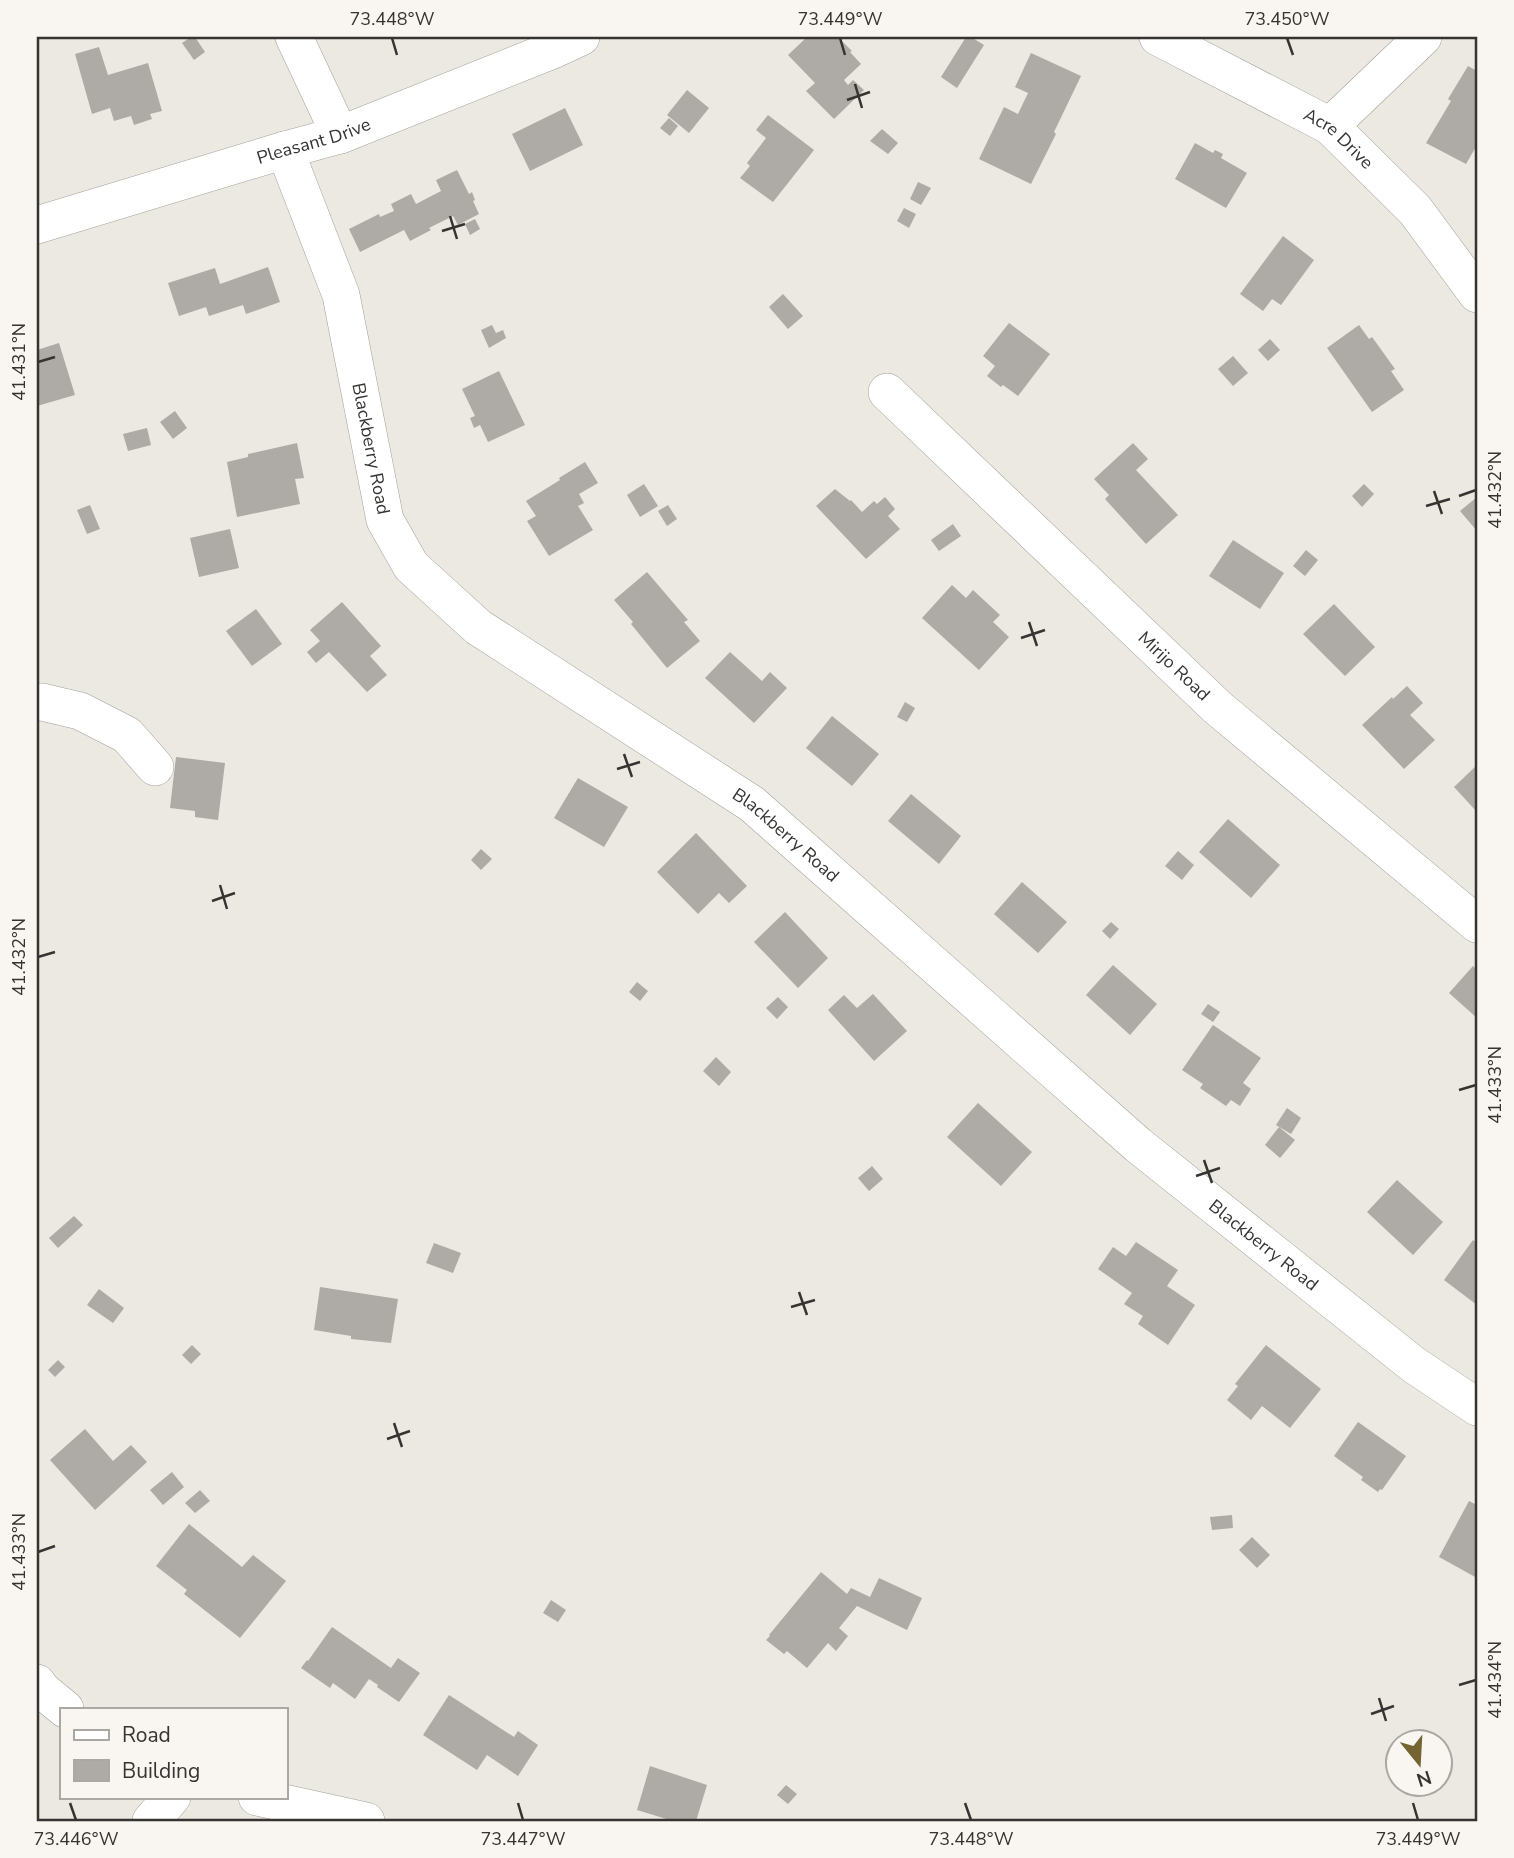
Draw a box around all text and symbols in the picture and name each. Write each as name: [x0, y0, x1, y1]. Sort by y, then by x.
text: 73.448°W: [350, 7, 435, 31]
text: 73.449°W: [798, 7, 883, 31]
text: 73.450°W: [1245, 7, 1330, 31]
street label: Acre Drive: [1300, 102, 1379, 174]
street label: Pleasant Drive: [254, 112, 374, 170]
text: 41.431°N: [7, 323, 31, 401]
street label: Blackberry Road: [346, 381, 396, 517]
text: 41.432°N: [1483, 451, 1507, 529]
street label: Mirijo Road: [1133, 626, 1215, 706]
street label: Blackberry Road: [728, 782, 844, 887]
text: 41.432°N: [7, 918, 31, 996]
text: 41.433°N: [1483, 1046, 1507, 1124]
street label: Blackberry Road: [1204, 1194, 1323, 1296]
text: 41.433°N: [7, 1513, 31, 1591]
text: 41.434°N: [1483, 1641, 1507, 1719]
legend: [60, 1708, 287, 1798]
text: Road: [122, 1721, 171, 1749]
north arrow: [1384, 1728, 1454, 1798]
text: Building: [122, 1757, 200, 1785]
text: N: [1413, 1764, 1435, 1793]
text: 73.446°W: [34, 1827, 119, 1851]
text: 73.447°W: [481, 1827, 566, 1851]
text: 73.448°W: [929, 1827, 1014, 1851]
text: 73.449°W: [1376, 1827, 1461, 1851]

